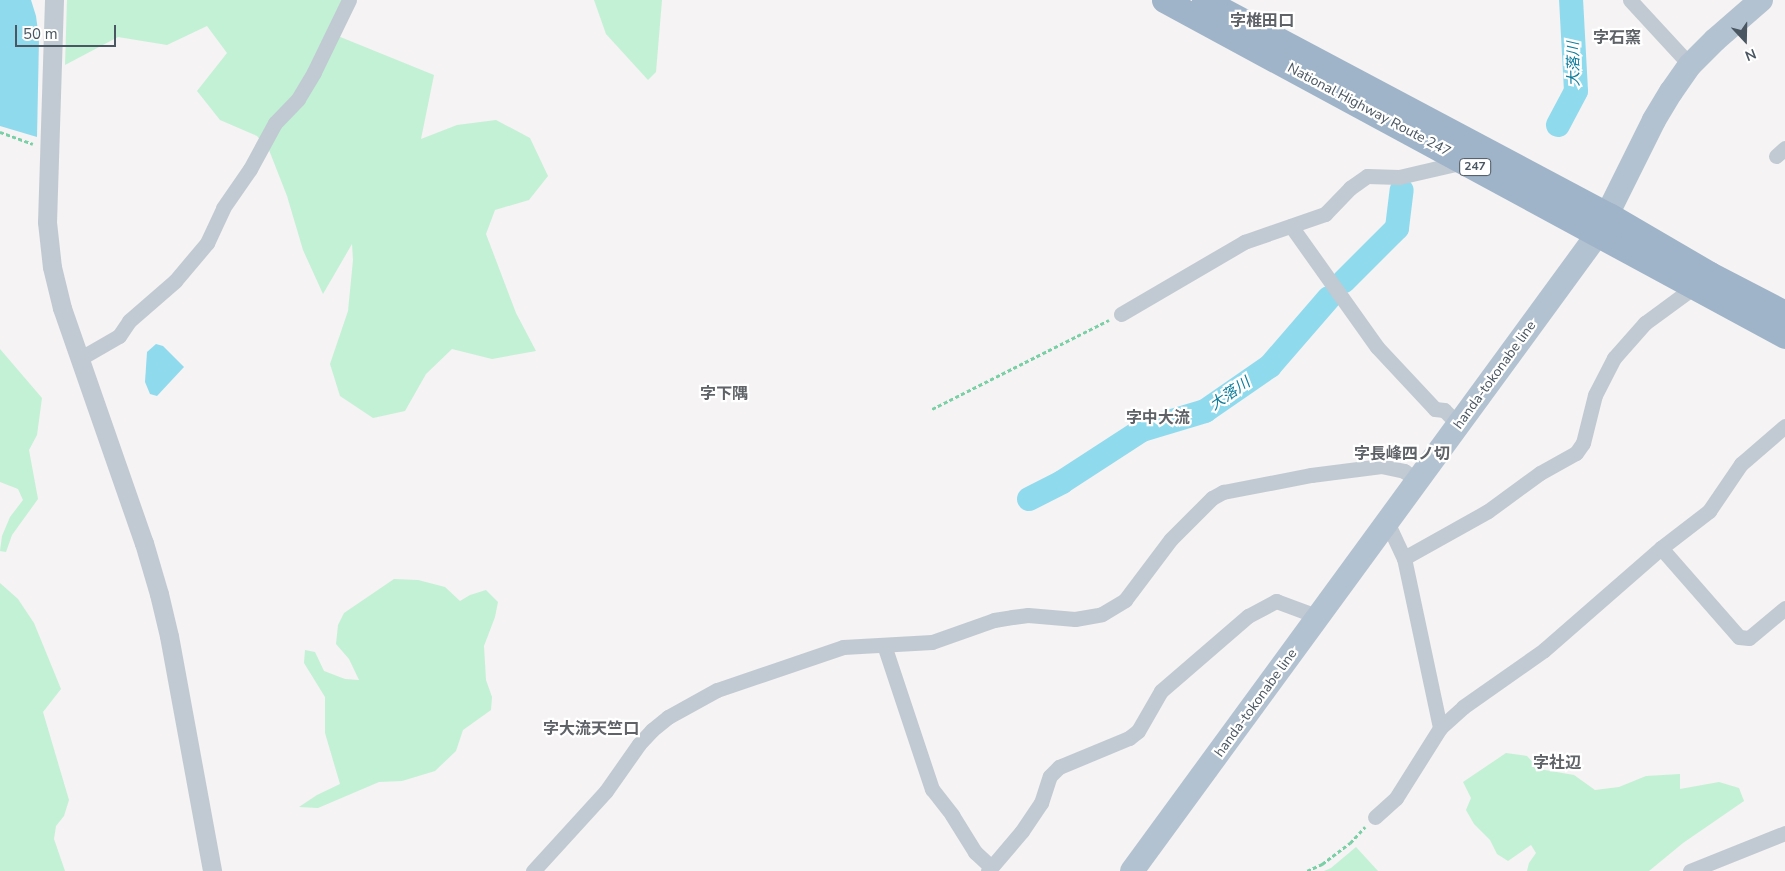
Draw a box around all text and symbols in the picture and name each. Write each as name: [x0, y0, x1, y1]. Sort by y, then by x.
district label: 字椎田口: [1230, 11, 1294, 31]
scale bar: [18, 15, 119, 47]
north arrow: [1720, 15, 1770, 65]
text: 50 m: [23, 24, 58, 44]
district label: 字石窯: [1593, 28, 1641, 48]
water label: 大落川: [1565, 41, 1583, 87]
text: N: [1742, 44, 1759, 65]
street label: National Highway Route 247: [1284, 60, 1454, 160]
road number: 247: [1459, 158, 1491, 176]
street label: handa-tokonabe line: [1450, 318, 1540, 432]
water label: 大落川: [1206, 374, 1254, 414]
district label: 字下隅: [700, 384, 748, 404]
district label: 字中大流: [1126, 408, 1190, 428]
district label: 字長峰四ノ切: [1354, 444, 1450, 464]
street label: handa-tokonabe line: [1211, 646, 1301, 760]
district label: 字大流天竺口: [543, 719, 639, 739]
district label: 字社辺: [1533, 753, 1581, 773]

